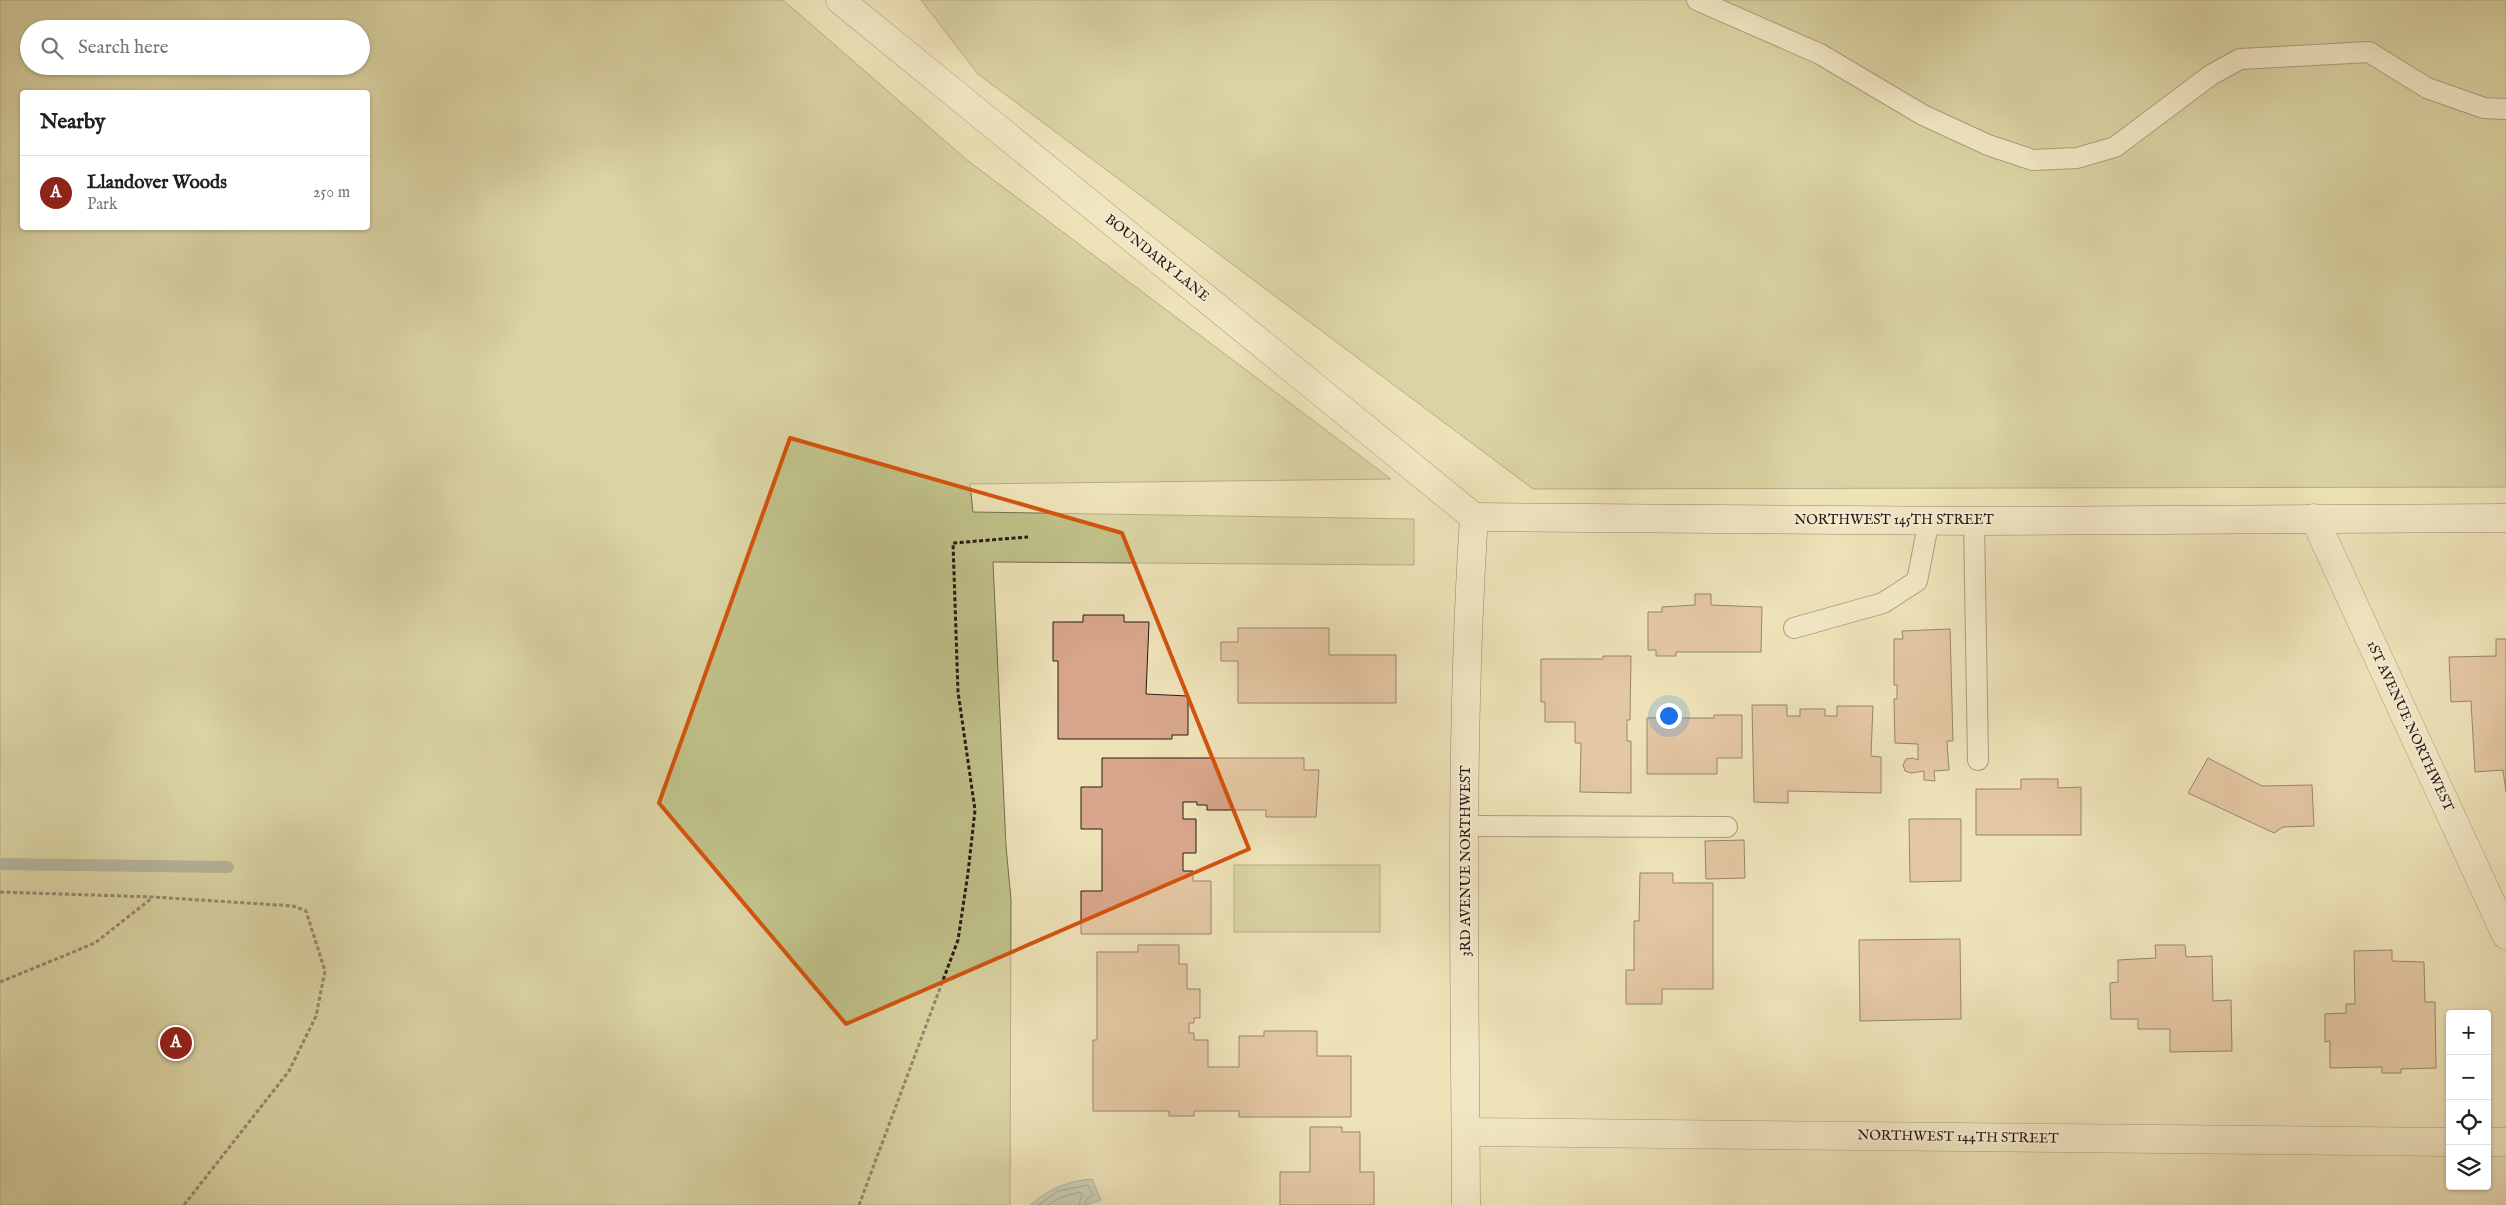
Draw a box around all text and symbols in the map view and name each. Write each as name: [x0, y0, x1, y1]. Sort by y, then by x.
search box: [20, 20, 370, 75]
icon: search: [38, 34, 66, 62]
text: Search here: [78, 36, 169, 60]
text: Nearby: [40, 109, 105, 136]
text: Llandover Woods: [87, 171, 227, 195]
text: A: [51, 183, 61, 203]
text: 250 m: [313, 183, 350, 203]
text: Park: [87, 195, 117, 215]
street label: BOUNDARY LANE: [1101, 210, 1213, 306]
street label: NORTHWEST 145TH STREET: [1794, 511, 1994, 529]
street label: 1ST AVENUE NORTHWEST: [2362, 638, 2458, 815]
your location: [1656, 703, 1682, 729]
street label: 3RD AVENUE NORTHWEST: [1457, 765, 1475, 956]
map controls: [2446, 1010, 2491, 1190]
button: +: [2446, 1010, 2491, 1055]
pin: A: [160, 1024, 192, 1062]
button: −: [2446, 1055, 2491, 1100]
button: locate: [2446, 1100, 2491, 1145]
street label: NORTHWEST 144TH STREET: [1857, 1126, 2060, 1148]
button: layers: [2446, 1145, 2491, 1190]

